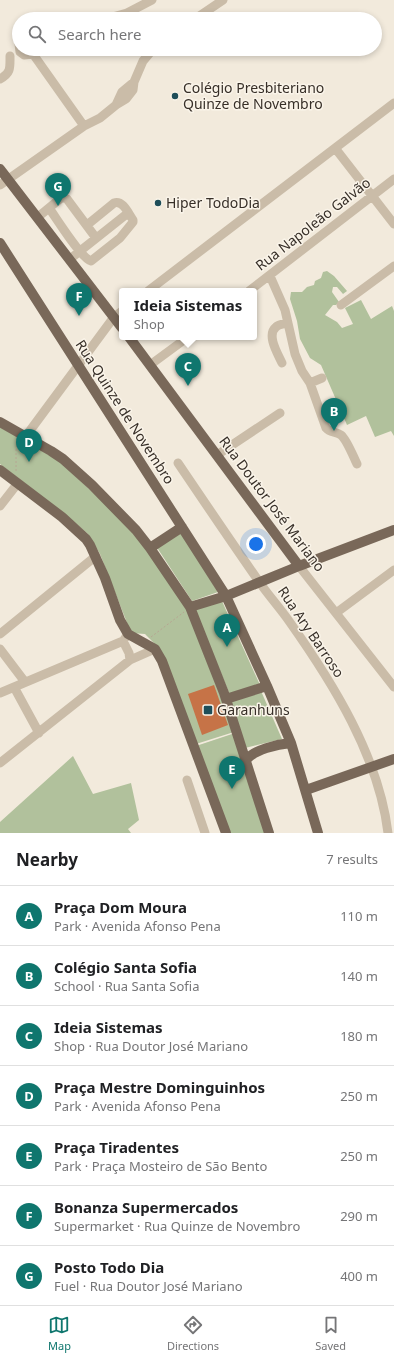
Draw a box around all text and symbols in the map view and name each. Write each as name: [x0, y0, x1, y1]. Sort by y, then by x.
search box: [12, 12, 382, 56]
icon: search: [26, 23, 48, 45]
text: Search here: [58, 24, 141, 44]
place label: Colégio Presbiteriano Quinze de Novembro: [183, 78, 324, 113]
marker: Colégio Presbiteriano Quinze de Novembro: [170, 91, 180, 101]
pin: G: [45, 173, 71, 206]
street label: Rua Napoleão Galvão: [251, 173, 374, 274]
place label: Hiper TodoDia: [166, 193, 260, 212]
marker: Hiper TodoDia: [153, 198, 163, 208]
pin: F: [66, 283, 92, 316]
popup: [119, 288, 257, 340]
text: Ideia Sistemas: [134, 295, 242, 315]
text: Shop: [134, 315, 165, 333]
street label: Rua Quinze de Novembro: [72, 336, 179, 488]
pin: C: [175, 353, 201, 386]
pin: B: [321, 398, 347, 431]
pin: D: [16, 429, 42, 462]
street label: Rua Doutor José Mariano: [215, 432, 330, 575]
your location: [246, 534, 266, 554]
street label: Rua Ary Barroso: [274, 582, 349, 681]
pin: A: [214, 614, 240, 647]
place label: Garanhuns: [217, 700, 290, 719]
marker: Garanhuns: [202, 704, 214, 716]
pin: E: [219, 756, 245, 789]
text: Nearby: [16, 848, 78, 871]
text: 7 results: [326, 850, 378, 868]
text: Praça Dom Moura: [54, 897, 187, 917]
text: A: [25, 907, 34, 925]
text: 110 m: [340, 907, 378, 925]
text: Park · Avenida Afonso Pena: [54, 917, 221, 935]
text: Colégio Santa Sofia: [54, 957, 197, 977]
text: B: [25, 967, 33, 985]
text: 140 m: [340, 967, 378, 985]
text: School · Rua Santa Sofia: [54, 977, 199, 995]
text: Ideia Sistemas: [54, 1017, 163, 1037]
text: C: [25, 1027, 33, 1045]
text: 180 m: [340, 1027, 378, 1045]
text: Shop · Rua Doutor José Mariano: [54, 1037, 248, 1055]
text: Praça Mestre Dominguinhos: [54, 1077, 265, 1097]
text: D: [24, 1087, 34, 1105]
text: 250 m: [340, 1087, 378, 1105]
text: Park · Avenida Afonso Pena: [54, 1097, 221, 1115]
text: Praça Tiradentes: [54, 1137, 179, 1157]
text: E: [25, 1147, 33, 1165]
text: 250 m: [340, 1147, 378, 1165]
text: Park · Praça Mosteiro de São Bento: [54, 1157, 267, 1175]
text: Bonanza Supermercados: [54, 1197, 238, 1217]
text: F: [25, 1207, 33, 1225]
text: 290 m: [340, 1207, 378, 1225]
text: Supermarket · Rua Quinze de Novembro: [54, 1217, 300, 1235]
text: Posto Todo Dia: [54, 1257, 164, 1277]
text: G: [24, 1267, 34, 1285]
text: 400 m: [340, 1267, 378, 1285]
text: Fuel · Rua Doutor José Mariano: [54, 1277, 243, 1295]
tab: Map: [48, 1314, 71, 1353]
tab: Directions: [167, 1314, 219, 1353]
tab: Saved: [315, 1314, 346, 1353]

